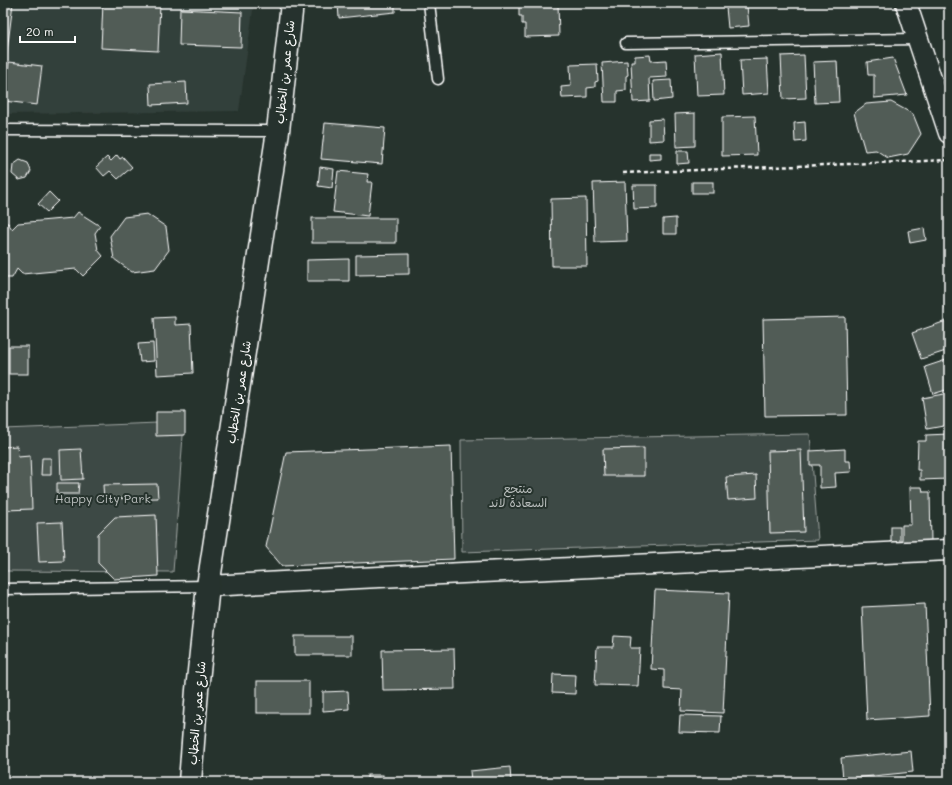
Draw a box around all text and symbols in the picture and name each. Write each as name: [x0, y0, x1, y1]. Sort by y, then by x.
scale bar: [20, 18, 75, 44]
street label: شارع عمر بن الخطاب: [271, 19, 299, 125]
text: 20 m: [26, 23, 54, 39]
street label: شارع عمر بن الخطاب: [222, 339, 256, 445]
park label: منتجع السعادة لاند: [489, 480, 547, 510]
park label: Happy City Park: [55, 490, 151, 506]
street label: شارع عمر بن الخطاب: [183, 660, 210, 766]

